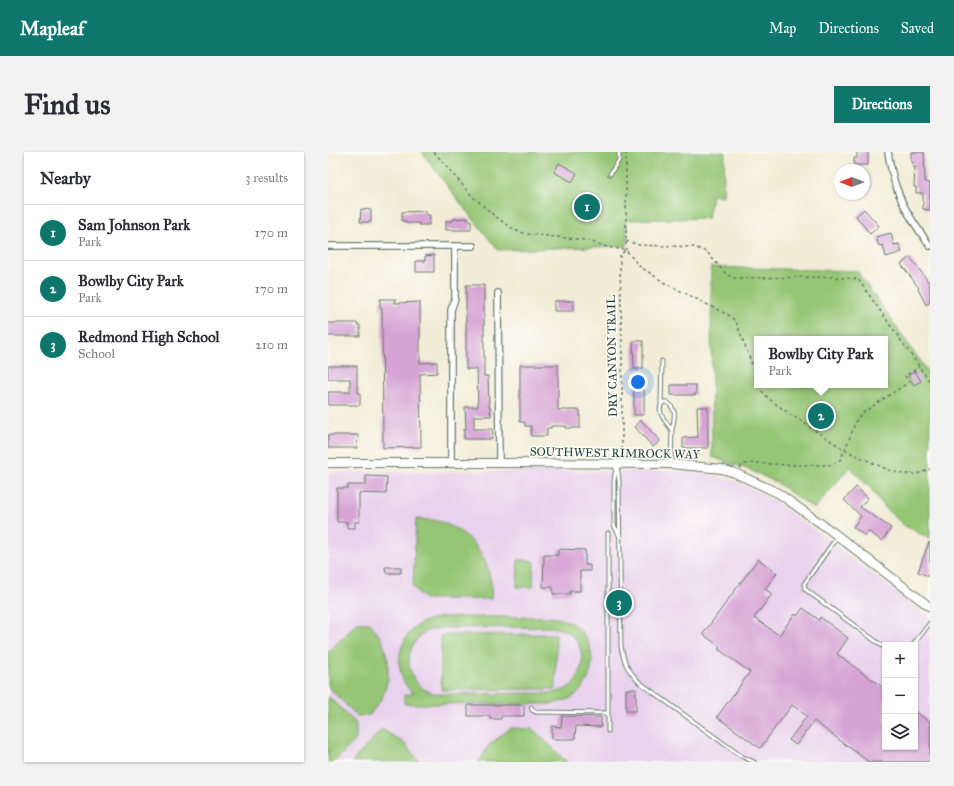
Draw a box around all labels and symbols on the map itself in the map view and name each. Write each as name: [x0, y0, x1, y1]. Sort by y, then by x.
north arrow: [834, 164, 870, 200]
pin: 1: [574, 192, 600, 222]
street label: DRY CANYON TRAIL: [604, 295, 620, 417]
your location: [628, 372, 648, 392]
pin: 2: [808, 401, 834, 431]
street label: SOUTHWEST RIMROCK WAY: [530, 445, 701, 461]
pin: 3: [606, 588, 632, 618]

